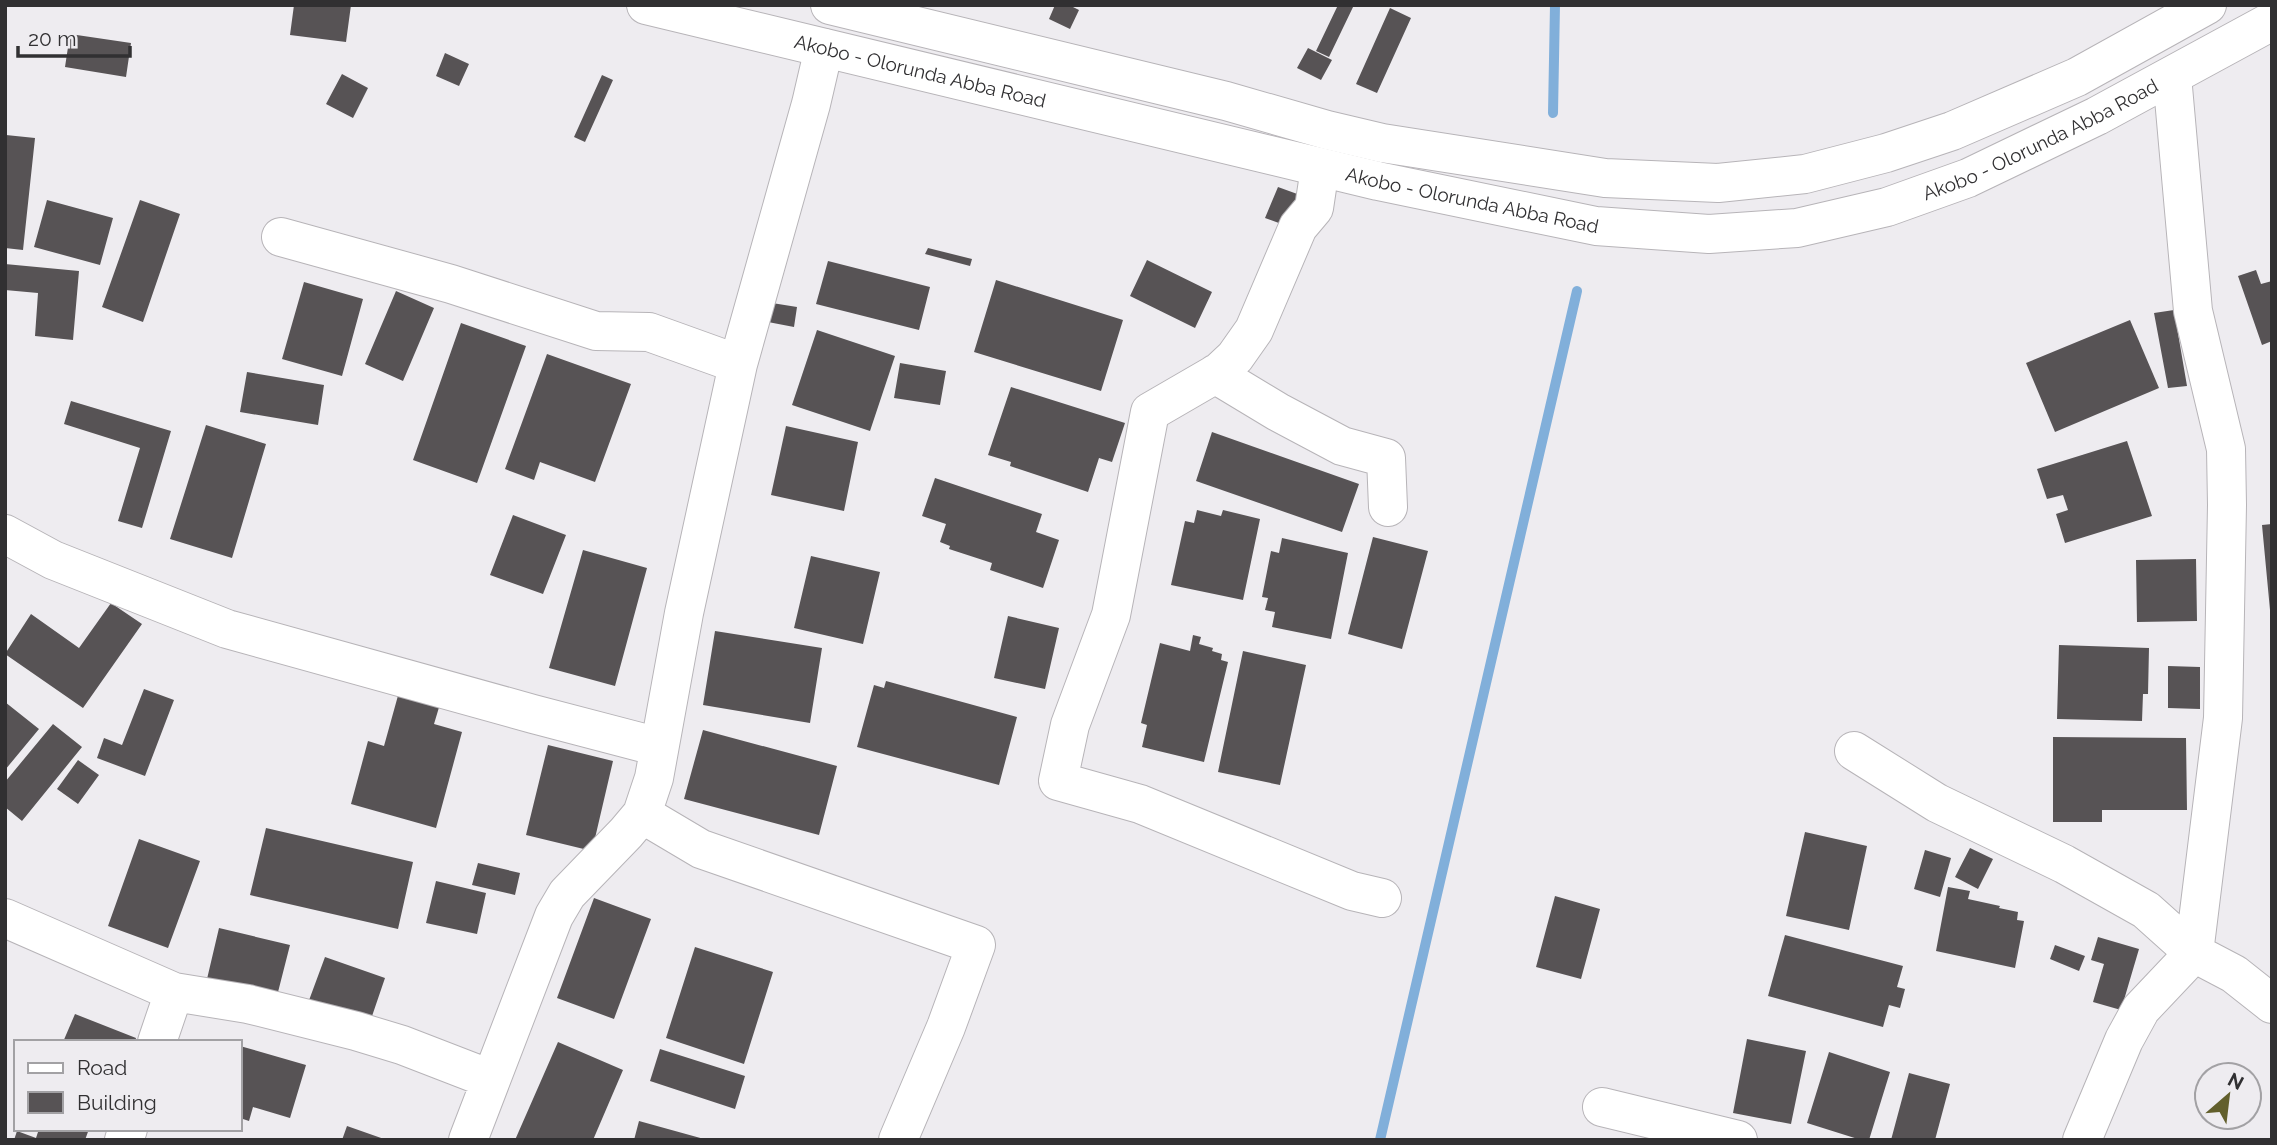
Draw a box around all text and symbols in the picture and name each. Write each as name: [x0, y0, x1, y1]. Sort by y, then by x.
scale bar: [18, 14, 130, 58]
text: 20 m: [28, 26, 76, 51]
street label: Akobo - Olorunda Abba Road: [792, 30, 1048, 112]
street label: Akobo - Olorunda Abba Road: [1920, 74, 2162, 204]
street label: Akobo - Olorunda Abba Road: [1344, 163, 1601, 237]
legend: [14, 1040, 242, 1131]
text: Road: [77, 1055, 127, 1080]
north arrow: [2193, 1061, 2263, 1131]
text: N: [2224, 1068, 2248, 1094]
text: Building: [77, 1090, 157, 1115]

